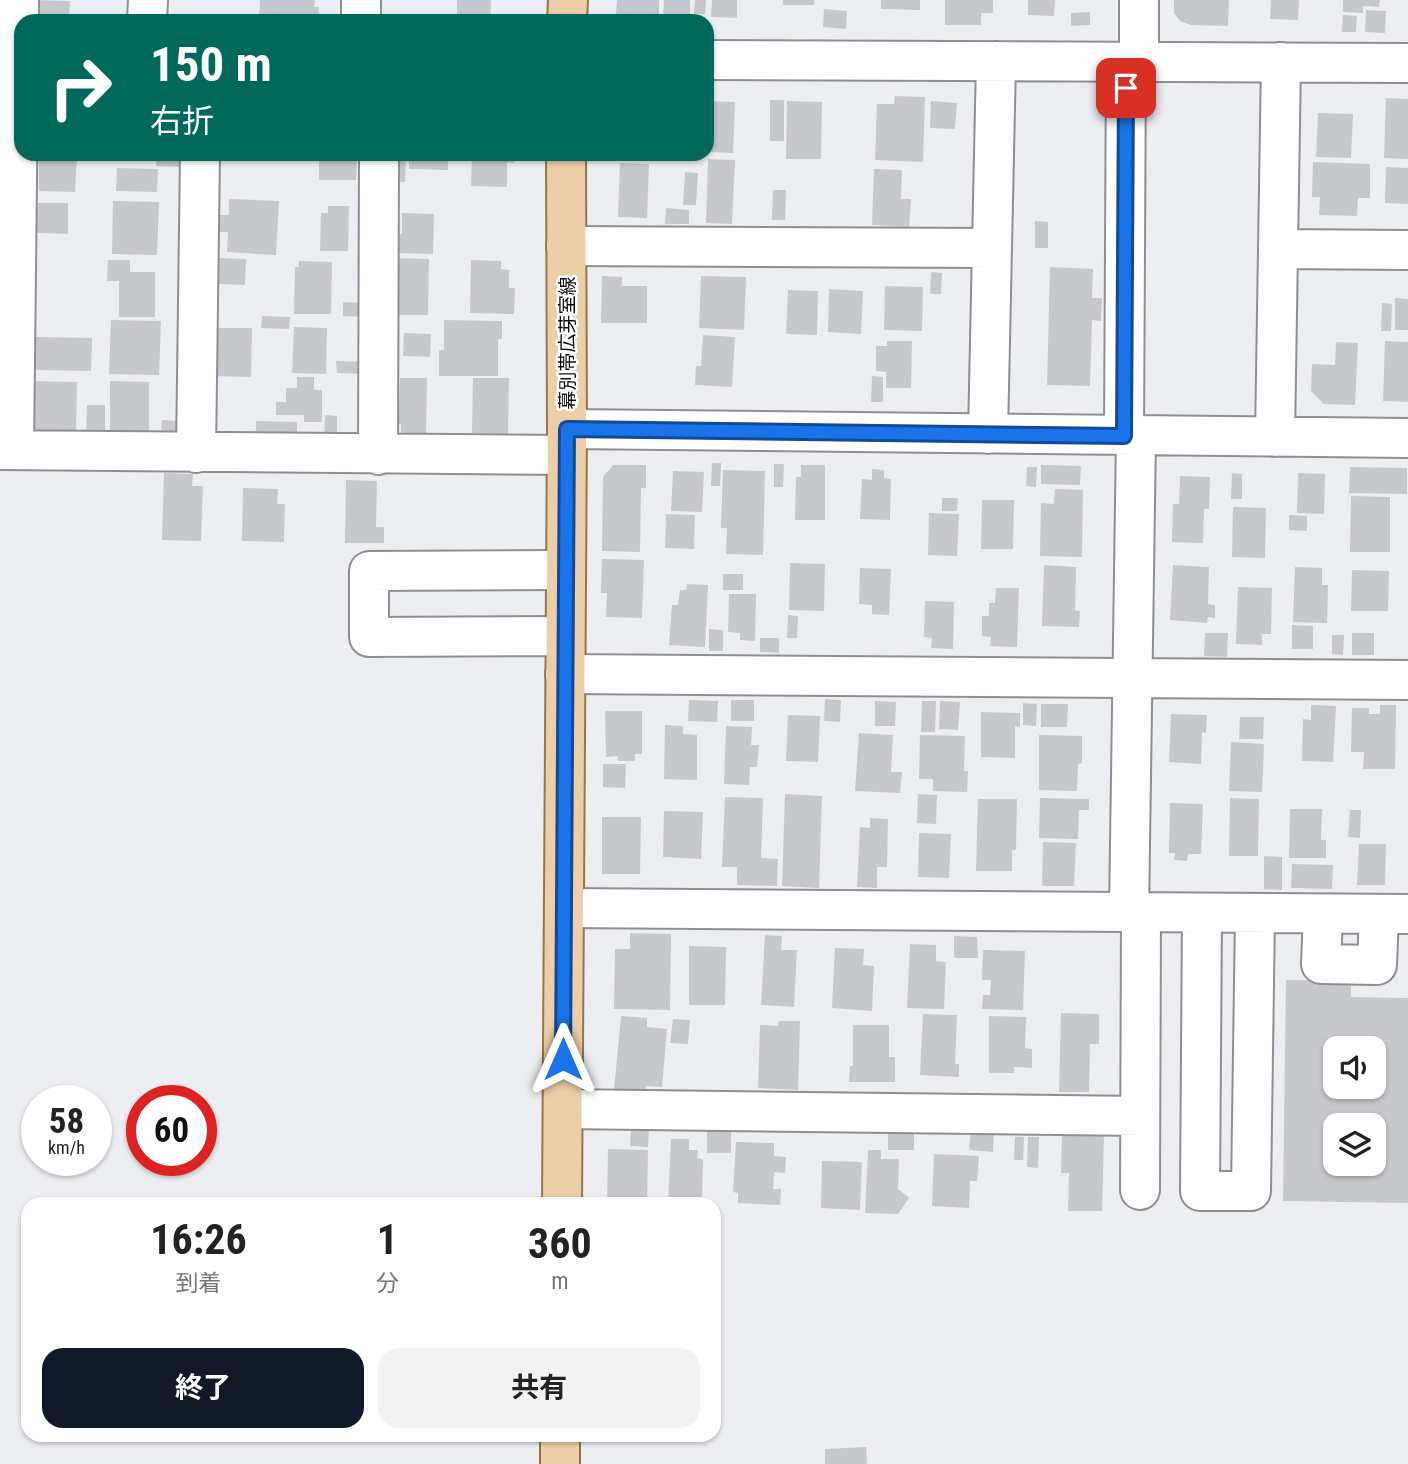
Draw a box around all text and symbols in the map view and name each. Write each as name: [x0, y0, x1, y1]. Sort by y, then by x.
text: 150 m: [150, 36, 272, 93]
icon: right: [35, 42, 126, 133]
pin: [1096, 58, 1156, 118]
icon: arrive: [1107, 69, 1145, 107]
text: 右折: [150, 102, 214, 140]
street label: 幕別帯広芽室線: [556, 276, 579, 410]
position arrow: [526, 1022, 600, 1096]
map controls: [1323, 1036, 1386, 1176]
button: sound: [1323, 1036, 1386, 1099]
speed limit sign: 60: [126, 1085, 217, 1176]
text: 58: [49, 1101, 84, 1142]
button: layers: [1323, 1113, 1386, 1176]
text: km/h: [48, 1137, 85, 1158]
text: 16:26: [150, 1215, 247, 1264]
text: 1: [377, 1215, 398, 1264]
text: 360: [528, 1219, 592, 1268]
text: m: [551, 1268, 569, 1295]
text: 到着: [175, 1270, 221, 1297]
text: 分: [376, 1270, 399, 1297]
button: 終了: [42, 1348, 364, 1428]
button: 共有: [378, 1348, 700, 1428]

